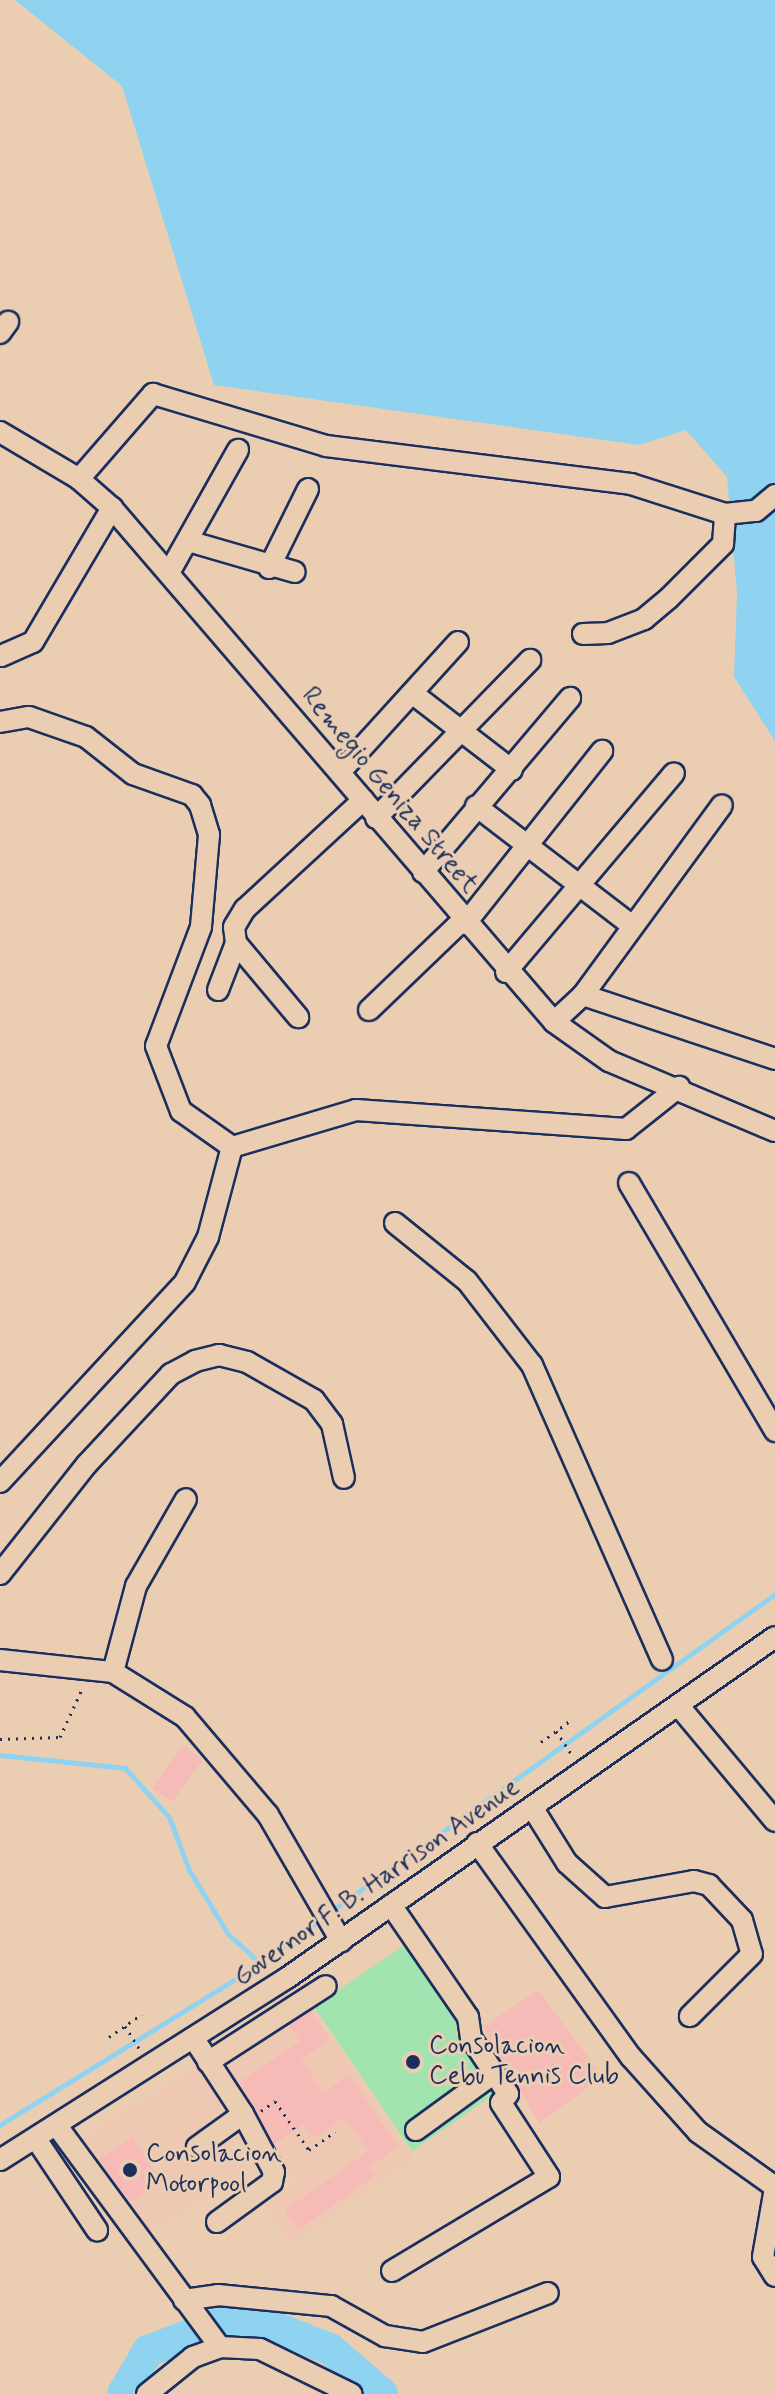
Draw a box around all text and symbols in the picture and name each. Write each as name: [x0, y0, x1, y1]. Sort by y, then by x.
street label: Remegio Geniza Street: [293, 680, 485, 902]
street label: Governor F. B. Harrison Avenue: [228, 1772, 526, 1994]
place label: Consolacion Cebu Tennis Club: [429, 2031, 625, 2092]
marker: Consolacion Cebu Tennis Club: [404, 2053, 422, 2071]
place label: Consolacion Motorpool: [146, 2139, 282, 2200]
marker: Consolacion Motorpool: [121, 2161, 139, 2179]

